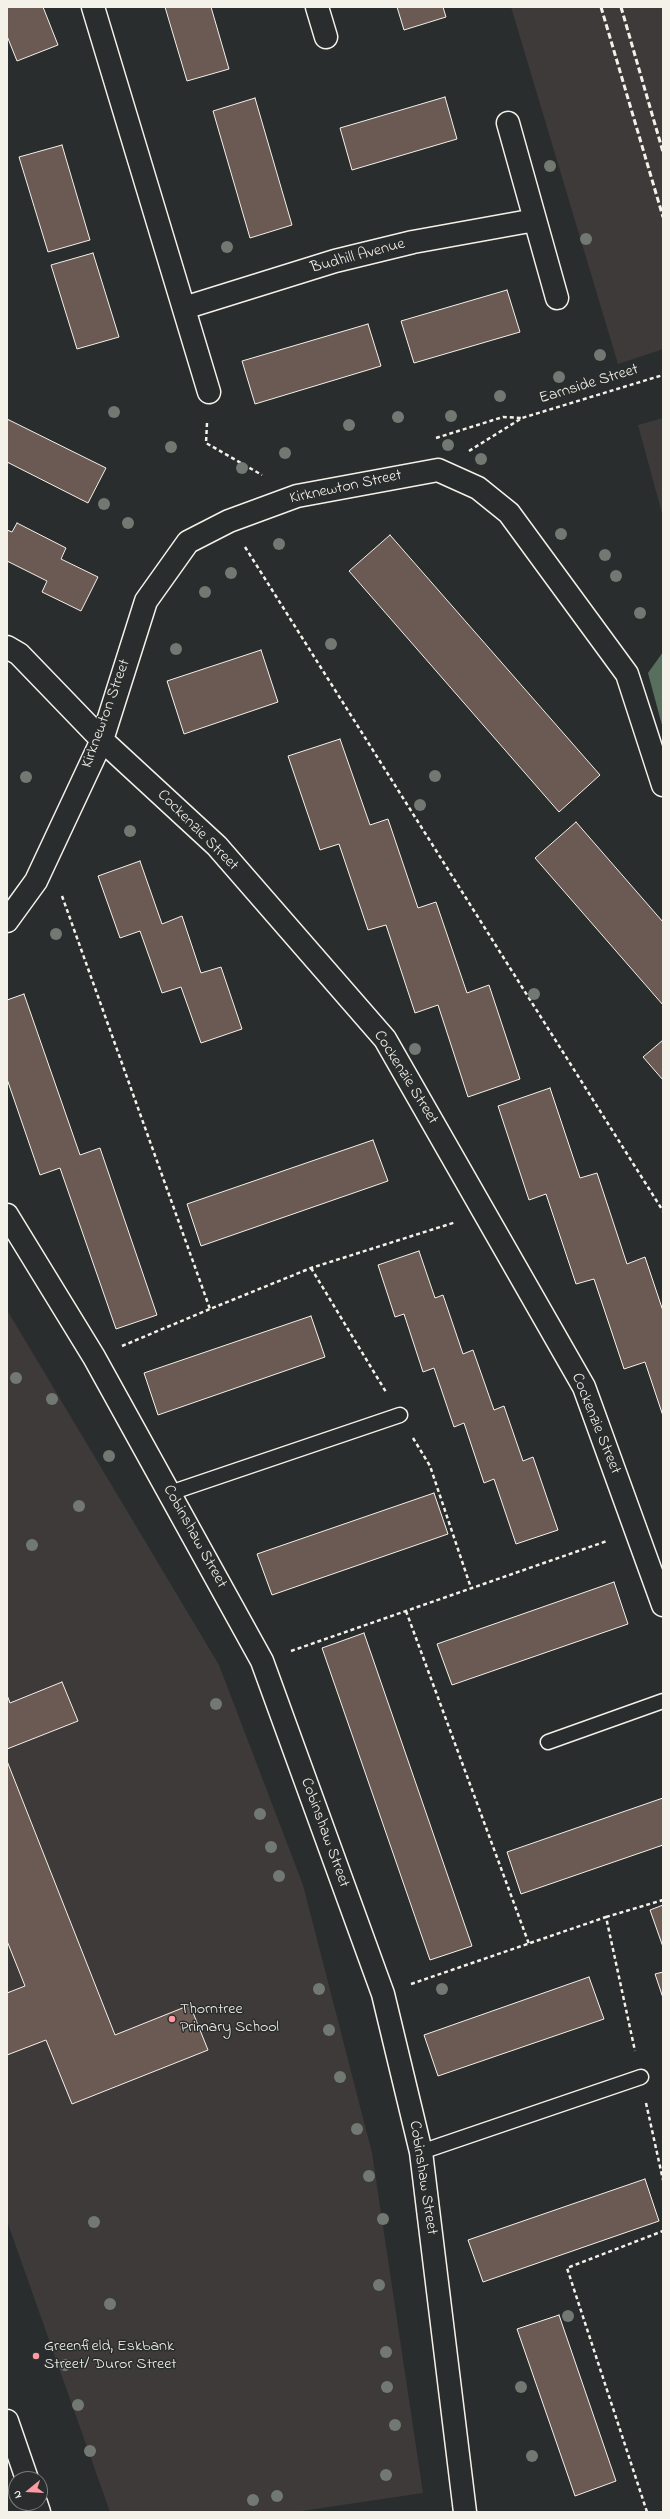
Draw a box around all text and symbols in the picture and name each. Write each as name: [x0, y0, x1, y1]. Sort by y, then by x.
street label: Budhill Avenue: [309, 235, 407, 279]
street label: Earnside Street: [537, 361, 641, 409]
street label: Kirknewton Street: [288, 467, 404, 509]
street label: Kirknewton Street: [78, 657, 136, 771]
street label: Cockenzie Street: [152, 786, 242, 876]
street label: Cockenzie Street: [368, 1027, 442, 1129]
street label: Cockenzie Street: [566, 1371, 624, 1477]
street label: Cobinshaw Street: [158, 1482, 230, 1592]
street label: Cobinshaw Street: [295, 1776, 353, 1890]
place label: Thorntree Primary School: [180, 2000, 279, 2038]
marker: Thorntree Primary School: [167, 2014, 177, 2024]
street label: Cobinshaw Street: [404, 2120, 440, 2236]
place label: Greenfield, Eskbank Street/ Duror Street: [44, 2337, 177, 2375]
marker: Greenfield, Eskbank Street/ Duror Street: [31, 2351, 41, 2361]
north arrow: [8, 2471, 48, 2511]
text: N: [9, 2488, 26, 2500]

